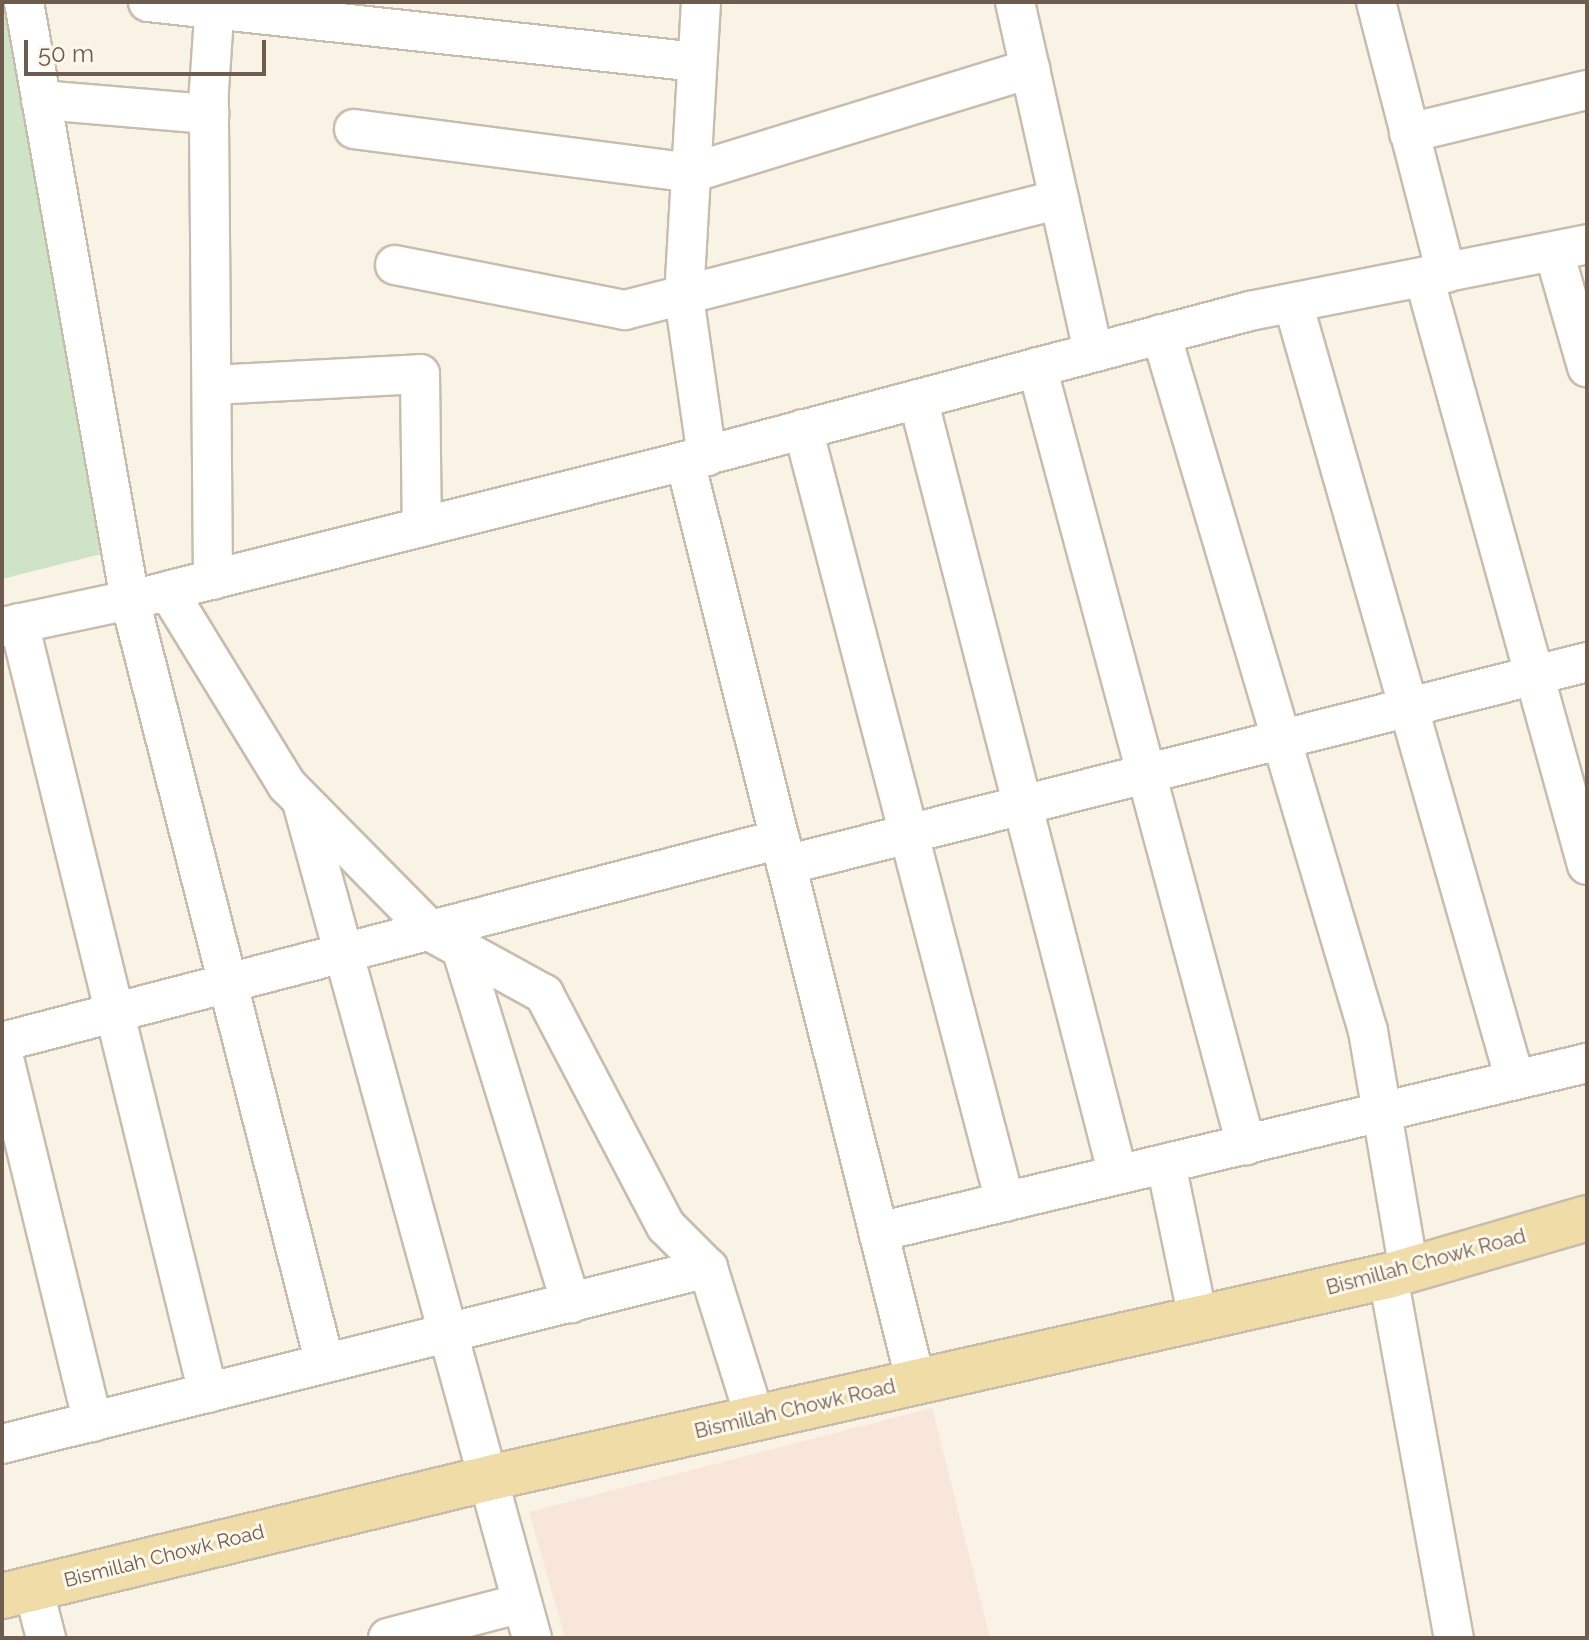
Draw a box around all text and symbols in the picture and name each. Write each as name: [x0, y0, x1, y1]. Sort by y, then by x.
scale bar: [28, 24, 270, 74]
text: 50 m: [38, 39, 94, 68]
street label: Bismillah Chowk Road: [1324, 1224, 1528, 1300]
street label: Bismillah Chowk Road: [692, 1374, 898, 1444]
street label: Bismillah Chowk Road: [61, 1520, 267, 1592]

